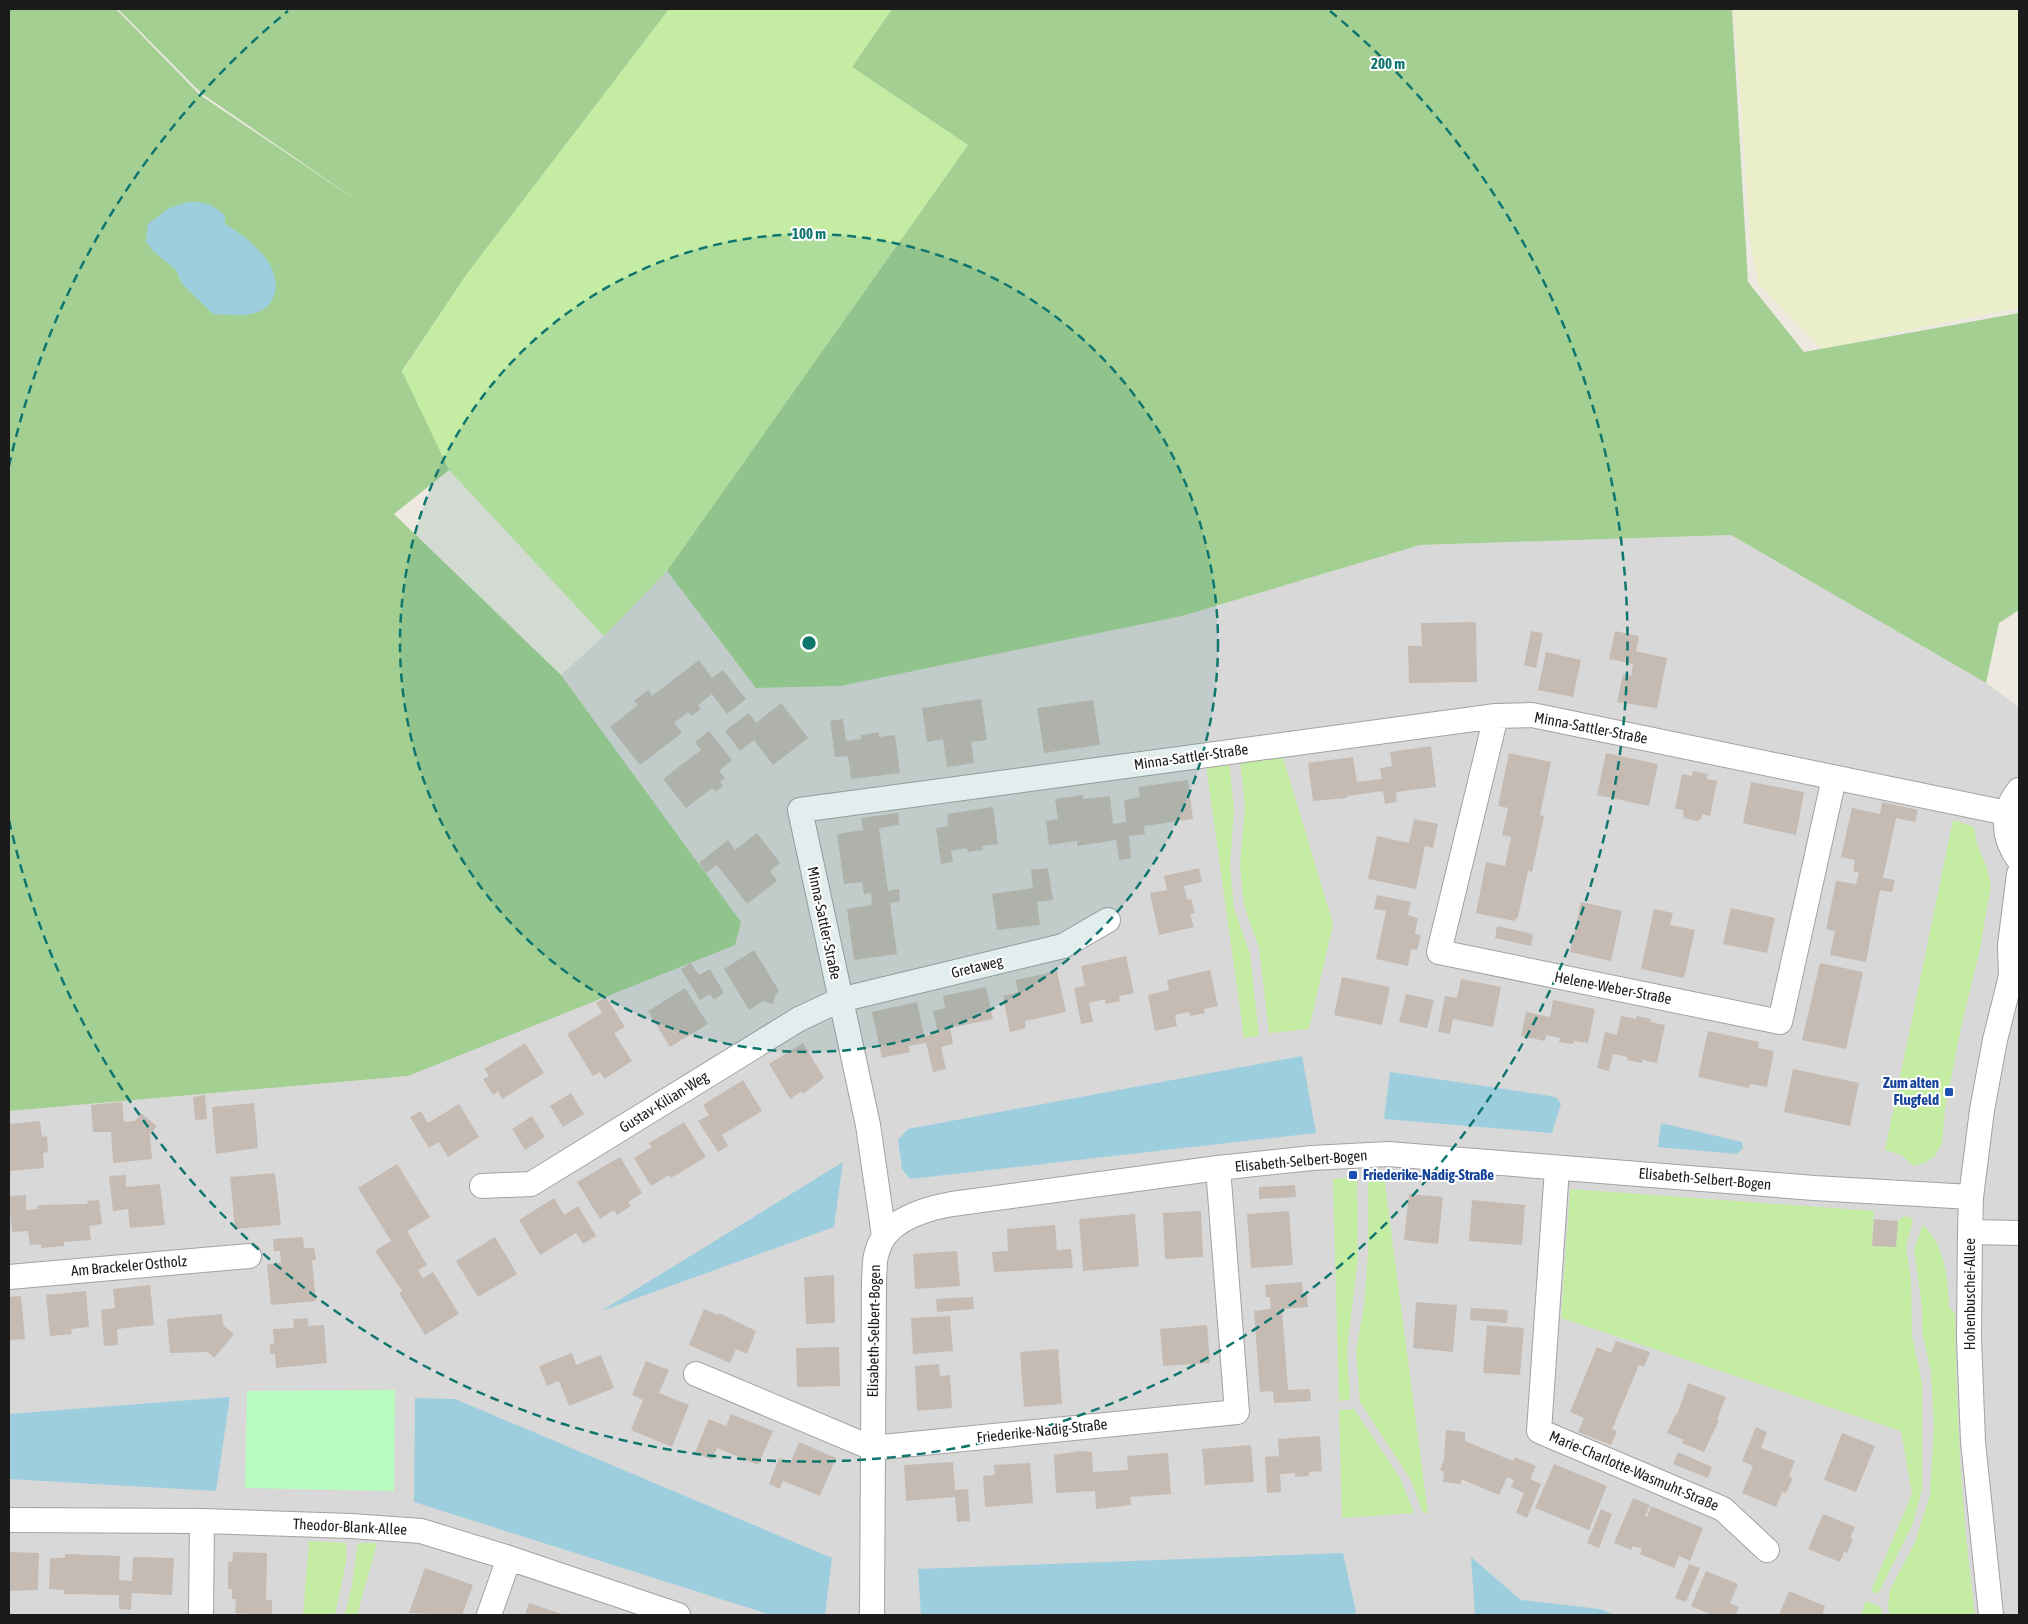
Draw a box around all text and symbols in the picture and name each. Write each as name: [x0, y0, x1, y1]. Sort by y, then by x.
text: 200 m: [1371, 55, 1405, 72]
text: 100 m: [792, 225, 826, 242]
centre of rings: [800, 634, 818, 652]
street label: Minna-Sattler-Straße: [1533, 708, 1649, 747]
street label: Minna-Sattler-Straße: [1133, 740, 1249, 773]
street label: Minna-Sattler-Straße: [804, 865, 845, 981]
street label: Gretaweg: [949, 952, 1005, 981]
street label: Helene-Weber-Straße: [1553, 968, 1673, 1007]
street label: Gustav-Kilian-Weg: [616, 1067, 712, 1136]
place label: Zum alten Flugfeld: [1883, 1074, 1939, 1108]
marker: Zum alten Flugfeld: [1943, 1086, 1955, 1098]
street label: Elisabeth-Selbert-Bogen: [1234, 1146, 1368, 1175]
street label: Elisabeth-Selbert-Bogen: [1638, 1164, 1772, 1193]
place label: Friederike-Nadig-Straße: [1363, 1166, 1494, 1183]
marker: Friederike-Nadig-Straße: [1347, 1169, 1359, 1181]
street label: Hohenbuschei-Allee: [1961, 1238, 1978, 1350]
street label: Am Brackeler Ostholz: [70, 1252, 188, 1279]
street label: Elisabeth-Selbert-Bogen: [864, 1264, 883, 1398]
street label: Friederike-Nadig-Straße: [976, 1415, 1108, 1446]
street label: Marie-Charlotte-Wasmuht-Straße: [1547, 1427, 1722, 1514]
street label: Theodor-Blank-Allee: [293, 1515, 408, 1538]

